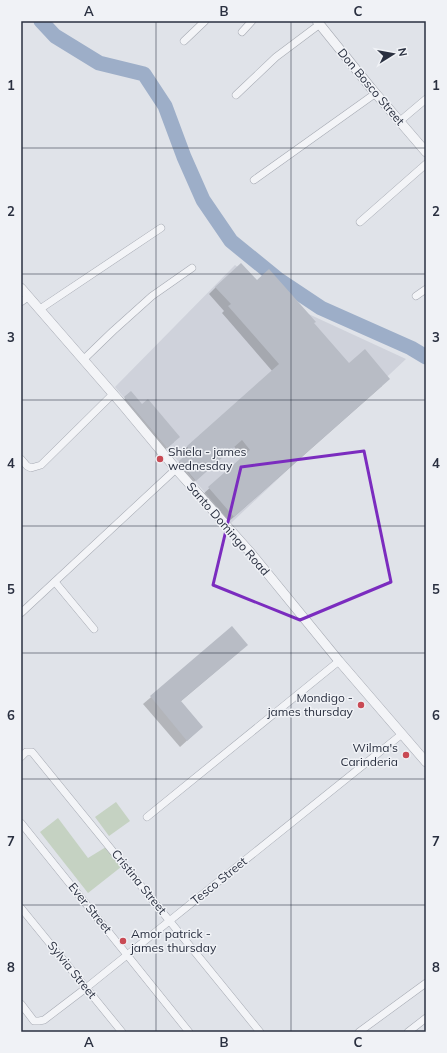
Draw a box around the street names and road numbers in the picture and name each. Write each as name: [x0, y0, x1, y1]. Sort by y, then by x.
street label: Don Bosco Street: [335, 45, 408, 128]
street label: Santo Domingo Road: [184, 479, 273, 578]
street label: Cristina Street: [109, 846, 170, 917]
street label: Tesco Street: [188, 853, 250, 908]
street label: Ever Street: [66, 879, 115, 936]
street label: Sylvia Street: [45, 938, 100, 1001]

